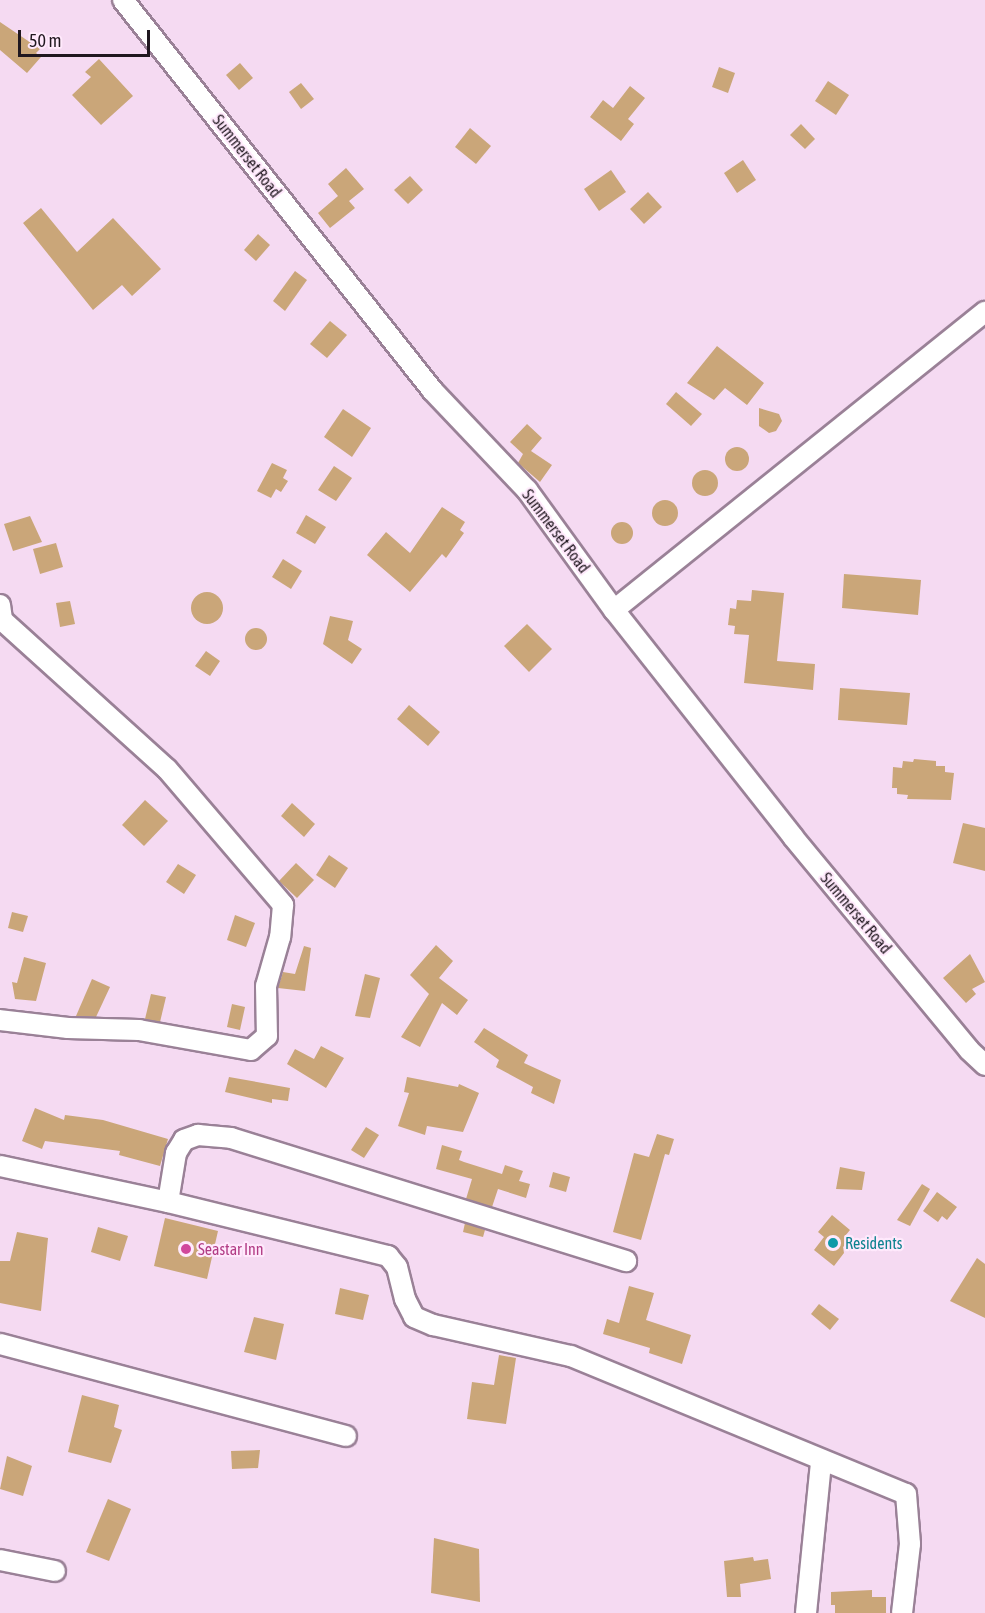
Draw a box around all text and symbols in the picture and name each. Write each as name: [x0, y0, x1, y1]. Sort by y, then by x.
scale bar: [21, 18, 153, 56]
text: 50 m: [29, 30, 61, 51]
street label: Summerset Road: [209, 111, 285, 201]
street label: Summerset Road: [518, 485, 594, 577]
street label: Summerset Road: [817, 869, 895, 957]
place label: Residents: [845, 1233, 902, 1253]
marker: Residents: [826, 1236, 840, 1250]
place label: Seastar Inn: [198, 1239, 264, 1259]
marker: Seastar Inn: [179, 1242, 193, 1256]

